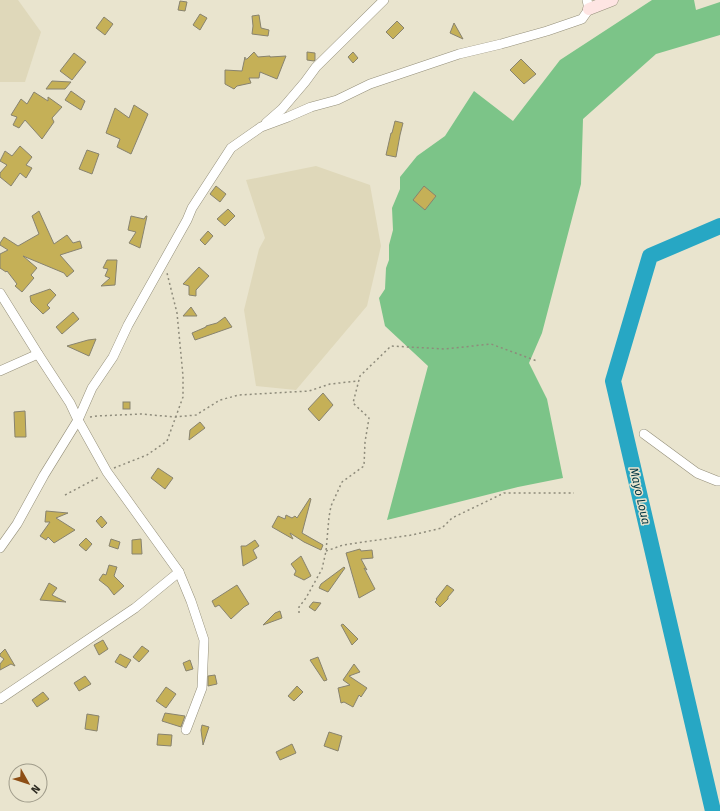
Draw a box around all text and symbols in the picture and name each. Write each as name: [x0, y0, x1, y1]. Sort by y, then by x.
water label: Mayo Loua: [627, 466, 653, 526]
north arrow: [8, 763, 48, 803]
text: N: [28, 782, 43, 796]

